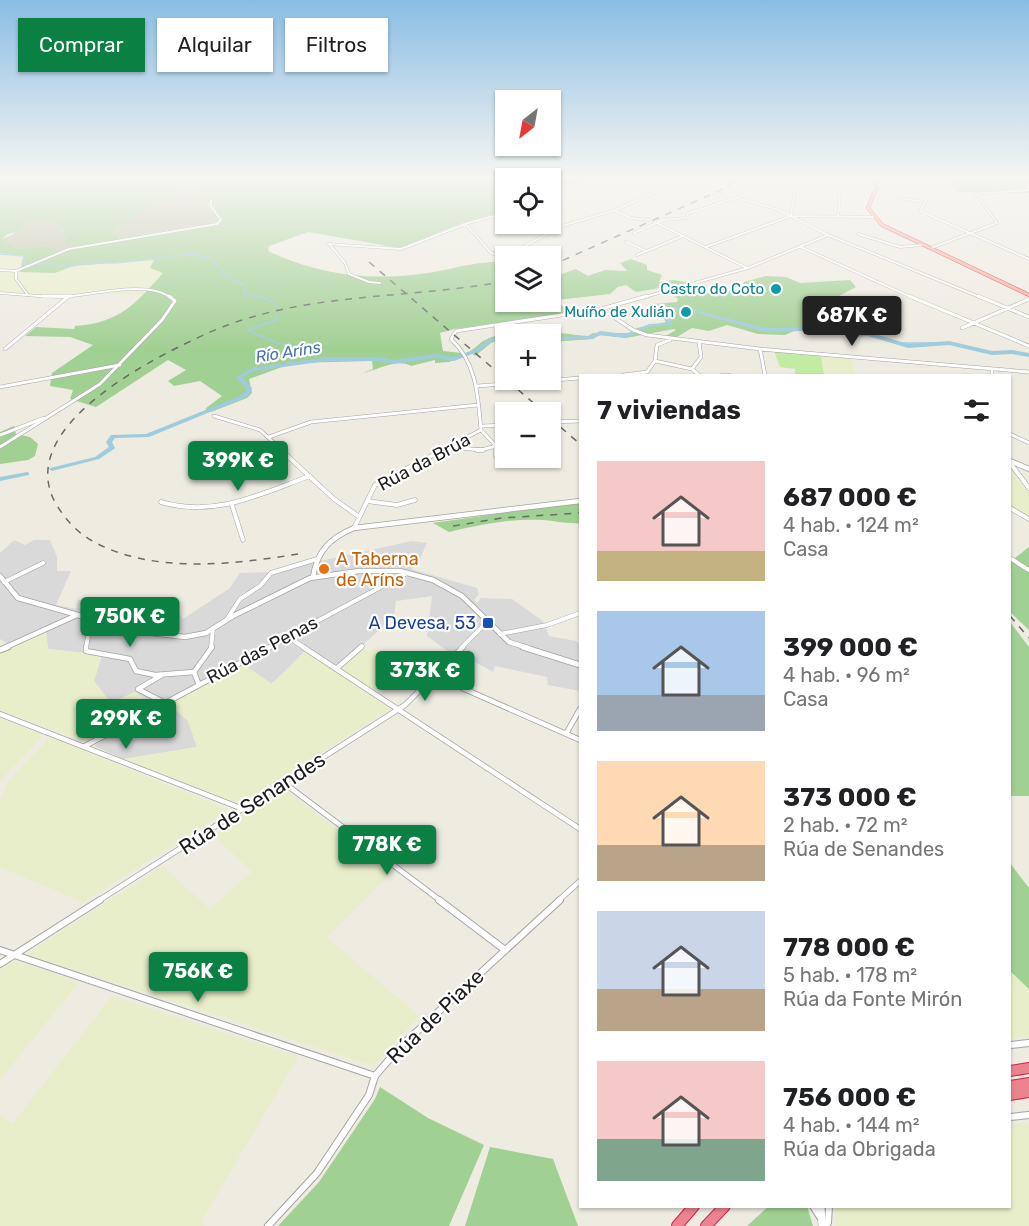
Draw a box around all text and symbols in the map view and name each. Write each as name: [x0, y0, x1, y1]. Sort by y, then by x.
chip: Comprar: [18, 18, 145, 72]
chip: Alquilar: [157, 18, 273, 72]
chip: Filtros: [285, 18, 388, 72]
north arrow: [495, 90, 561, 156]
map controls: [495, 90, 561, 468]
button: locate: [495, 168, 561, 234]
button: layers: [495, 246, 561, 312]
place label: Castro do Coto: [660, 280, 764, 298]
marker: Castro do Coto: [769, 282, 783, 296]
pin: 687K €: [803, 296, 901, 347]
place label: Muíño de Xulián: [564, 303, 674, 321]
text: 687K €: [816, 303, 888, 327]
marker: Muíño de Xulián: [679, 305, 693, 319]
button: +: [495, 324, 561, 390]
water label: Río Aríns: [254, 337, 322, 367]
icon: filters: [960, 394, 993, 427]
text: 7 viviendas: [597, 395, 741, 426]
button: −: [495, 402, 561, 468]
street label: Rúa da Brúa: [374, 428, 474, 496]
pin: 399K €: [189, 441, 287, 492]
text: 399K €: [202, 448, 274, 472]
text: 687 000 €: [783, 482, 917, 513]
icon: home: [645, 485, 717, 557]
text: 4 hab. · 124 m²: [783, 513, 919, 537]
text: Casa: [783, 537, 829, 561]
place label: A Taberna de Aríns: [336, 548, 419, 591]
marker: A Taberna de Aríns: [317, 562, 331, 576]
pin: 750K €: [81, 597, 179, 648]
text: 750K €: [94, 604, 166, 628]
street label: Rúa das Penas: [203, 611, 321, 689]
place label: A Devesa, 53: [369, 612, 476, 634]
marker: A Devesa, 53: [481, 616, 495, 630]
text: 399 000 €: [783, 632, 918, 663]
icon: home: [645, 635, 717, 707]
pin: 373K €: [376, 651, 474, 702]
text: 373K €: [390, 658, 460, 682]
text: 4 hab. · 96 m²: [783, 663, 910, 687]
text: Casa: [783, 687, 829, 711]
pin: 299K €: [77, 699, 175, 750]
text: 299K €: [90, 706, 162, 730]
street label: Rúa de Senandes: [174, 746, 330, 860]
text: 373 000 €: [783, 782, 917, 813]
icon: home: [645, 785, 717, 857]
text: 2 hab. · 72 m²: [783, 813, 908, 837]
pin: 778K €: [338, 825, 436, 876]
text: 778K €: [352, 832, 422, 856]
text: Rúa de Senandes: [783, 837, 944, 861]
text: 778 000 €: [783, 932, 915, 963]
icon: home: [645, 935, 717, 1007]
pin: 756K €: [149, 952, 247, 1003]
text: 756K €: [163, 959, 233, 983]
street label: Rúa de Piaxe: [381, 963, 489, 1069]
text: 5 hab. · 178 m²: [783, 963, 917, 987]
text: Rúa da Fonte Mirón: [783, 987, 962, 1011]
text: 756 000 €: [783, 1082, 916, 1113]
icon: home: [645, 1085, 717, 1157]
text: 4 hab. · 144 m²: [783, 1113, 920, 1137]
text: Rúa da Obrigada: [783, 1137, 936, 1161]

